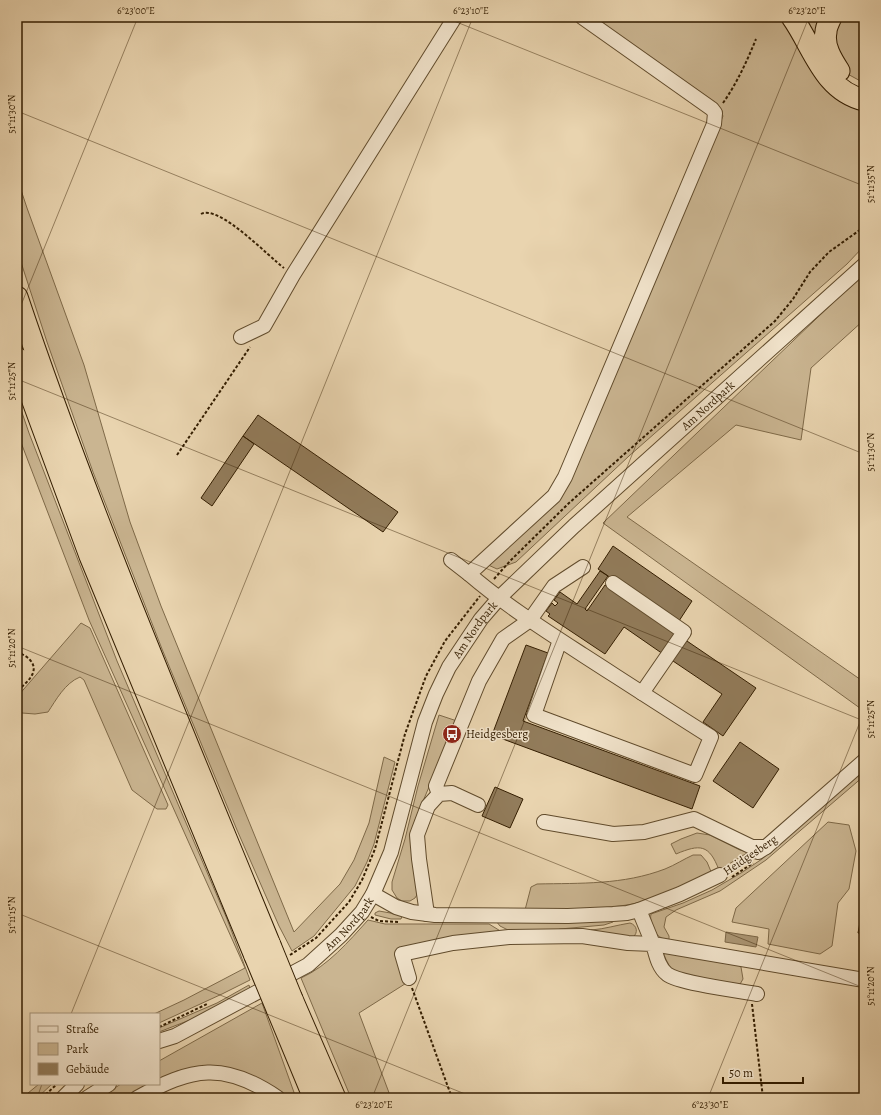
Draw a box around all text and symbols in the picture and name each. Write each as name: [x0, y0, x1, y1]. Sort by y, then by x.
text: 6°23'00"E: [117, 4, 155, 17]
text: 6°23'10"E: [453, 4, 489, 17]
text: 6°23'20"E: [788, 4, 826, 17]
text: 51°11'30"N: [5, 95, 18, 134]
text: 51°11'35"N: [864, 165, 877, 203]
text: 51°11'25"N: [5, 362, 18, 400]
street label: Am Nordpark: [677, 377, 738, 434]
text: 51°11'30"N: [864, 433, 877, 472]
street label: Am Nordpark: [448, 598, 501, 662]
text: 51°11'20"N: [5, 628, 18, 668]
text: 51°11'25"N: [864, 700, 877, 738]
bus stop icon: Heidgesberg: [441, 723, 463, 745]
place label: Heidgesberg: [466, 726, 528, 742]
street label: Heidgesberg: [720, 831, 780, 879]
street label: Am Nordpark: [320, 894, 377, 955]
text: 51°11'15"N: [5, 896, 18, 934]
text: 51°11'20"N: [864, 966, 877, 1006]
legend: [30, 1013, 160, 1085]
text: Straße: [66, 1021, 99, 1037]
text: Park: [66, 1041, 89, 1057]
scale bar: [723, 1059, 803, 1085]
text: Gebäude: [66, 1061, 109, 1077]
text: 50 m: [729, 1065, 753, 1081]
text: 6°23'20"E: [355, 1098, 393, 1111]
text: 6°23'30"E: [692, 1098, 728, 1111]

